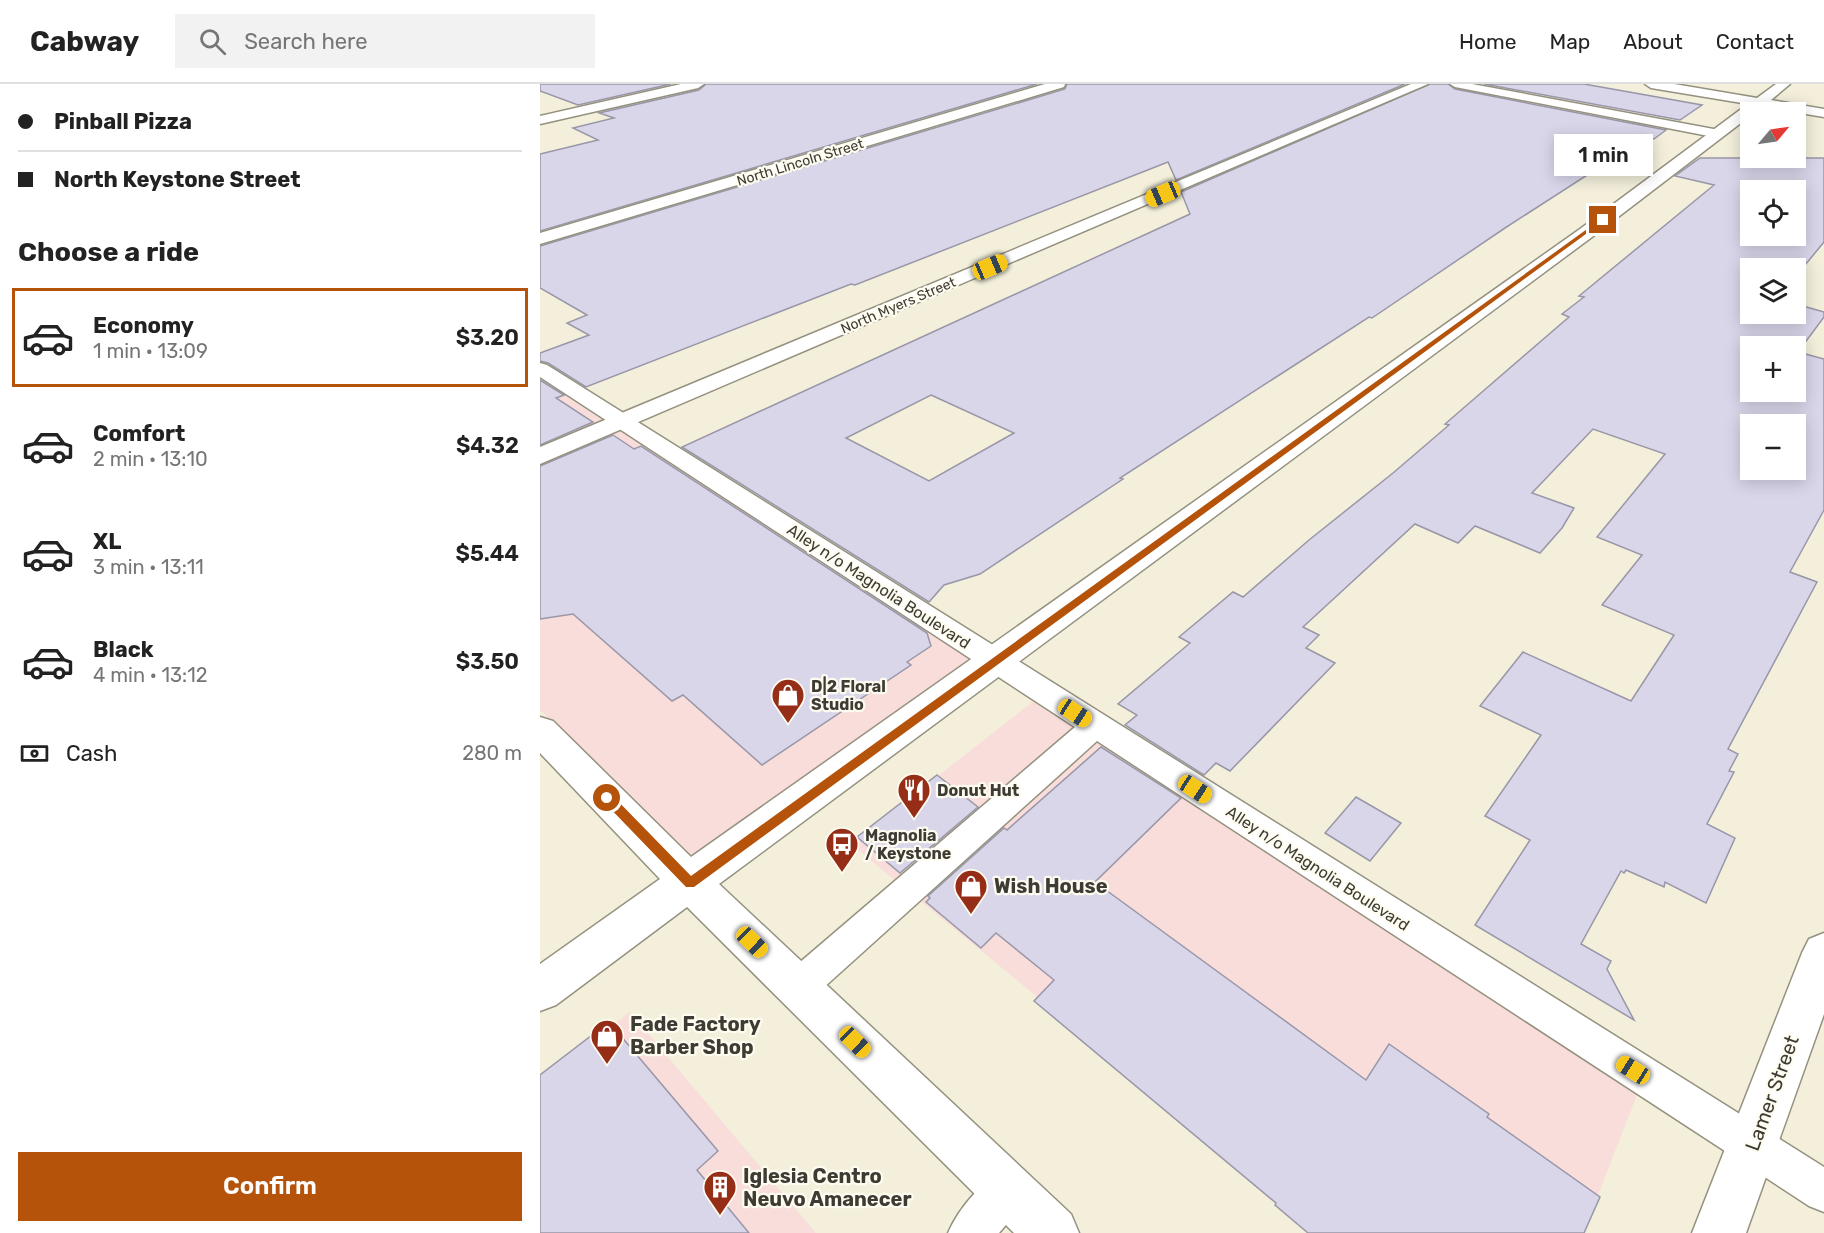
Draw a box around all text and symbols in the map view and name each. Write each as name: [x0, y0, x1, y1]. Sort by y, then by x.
search box: [175, 14, 595, 68]
text: Cabway: [30, 25, 139, 58]
icon: search: [196, 25, 229, 58]
text: Search here: [244, 28, 368, 55]
text: Home: [1459, 29, 1516, 54]
text: Map: [1549, 29, 1590, 54]
text: About: [1623, 29, 1683, 54]
text: Contact: [1716, 29, 1794, 54]
north arrow: [1740, 102, 1806, 168]
map controls: [1740, 102, 1806, 480]
text: Pinball Pizza: [54, 108, 192, 135]
callout: 1 min: [1554, 133, 1652, 175]
street label: North Lincoln Street: [735, 135, 866, 190]
text: 1 min: [1578, 143, 1629, 167]
text: North Keystone Street: [54, 166, 301, 193]
car: [1143, 179, 1183, 209]
button: locate: [1740, 180, 1806, 246]
route end: [1589, 206, 1616, 233]
text: Choose a ride: [18, 236, 199, 268]
car: [970, 252, 1010, 282]
button: layers: [1740, 258, 1806, 324]
street label: North Myers Street: [838, 273, 959, 337]
icon: car: [21, 311, 75, 365]
text: Economy: [93, 312, 194, 339]
text: $3.20: [456, 324, 519, 351]
button: +: [1740, 336, 1806, 402]
text: 1 min · 13:09: [93, 339, 208, 363]
button: −: [1740, 414, 1806, 480]
icon: car: [21, 419, 75, 473]
text: Comfort: [93, 420, 185, 447]
text: $4.32: [456, 432, 519, 459]
text: 2 min · 13:10: [93, 447, 208, 471]
street label: Alley n/o Magnolia Boulevard: [784, 520, 974, 653]
icon: car: [21, 527, 75, 581]
text: XL: [93, 528, 121, 555]
text: $5.44: [456, 540, 519, 567]
text: 3 min · 13:11: [93, 555, 204, 579]
icon: car: [21, 635, 75, 689]
text: Black: [93, 636, 154, 663]
text: $3.50: [456, 648, 519, 675]
text: 4 min · 13:12: [93, 663, 207, 687]
place label: D|2 Floral Studio: [811, 676, 886, 714]
shop icon: D|2 Floral Studio: [770, 677, 806, 724]
car: [1055, 696, 1095, 730]
icon: cash: [18, 737, 51, 770]
text: Cash: [66, 740, 117, 767]
text: 280 m: [462, 741, 522, 765]
restaurant icon: Donut Hut: [896, 772, 932, 819]
car: [1175, 772, 1215, 806]
place label: Donut Hut: [937, 781, 1020, 800]
route start: [593, 784, 620, 811]
street label: Alley n/o Magnolia Boulevard: [1223, 802, 1413, 935]
bus stop icon: Magnolia / Keystone: [824, 826, 860, 873]
place label: Magnolia / Keystone: [865, 826, 951, 863]
shop icon: Wish House: [953, 868, 989, 915]
place label: Wish House: [994, 874, 1108, 898]
car: [733, 923, 771, 961]
place label: Fade Factory Barber Shop: [630, 1012, 761, 1059]
shop icon: Fade Factory Barber Shop: [589, 1018, 625, 1065]
car: [836, 1023, 874, 1061]
street label: Lamer Street: [1740, 1032, 1804, 1154]
car: [1613, 1053, 1653, 1087]
button: Confirm: [18, 1152, 522, 1221]
place label: Iglesia Centro Neuvo Amanecer: [743, 1164, 912, 1211]
building icon: Iglesia Centro Neuvo Amanecer: [702, 1169, 738, 1216]

